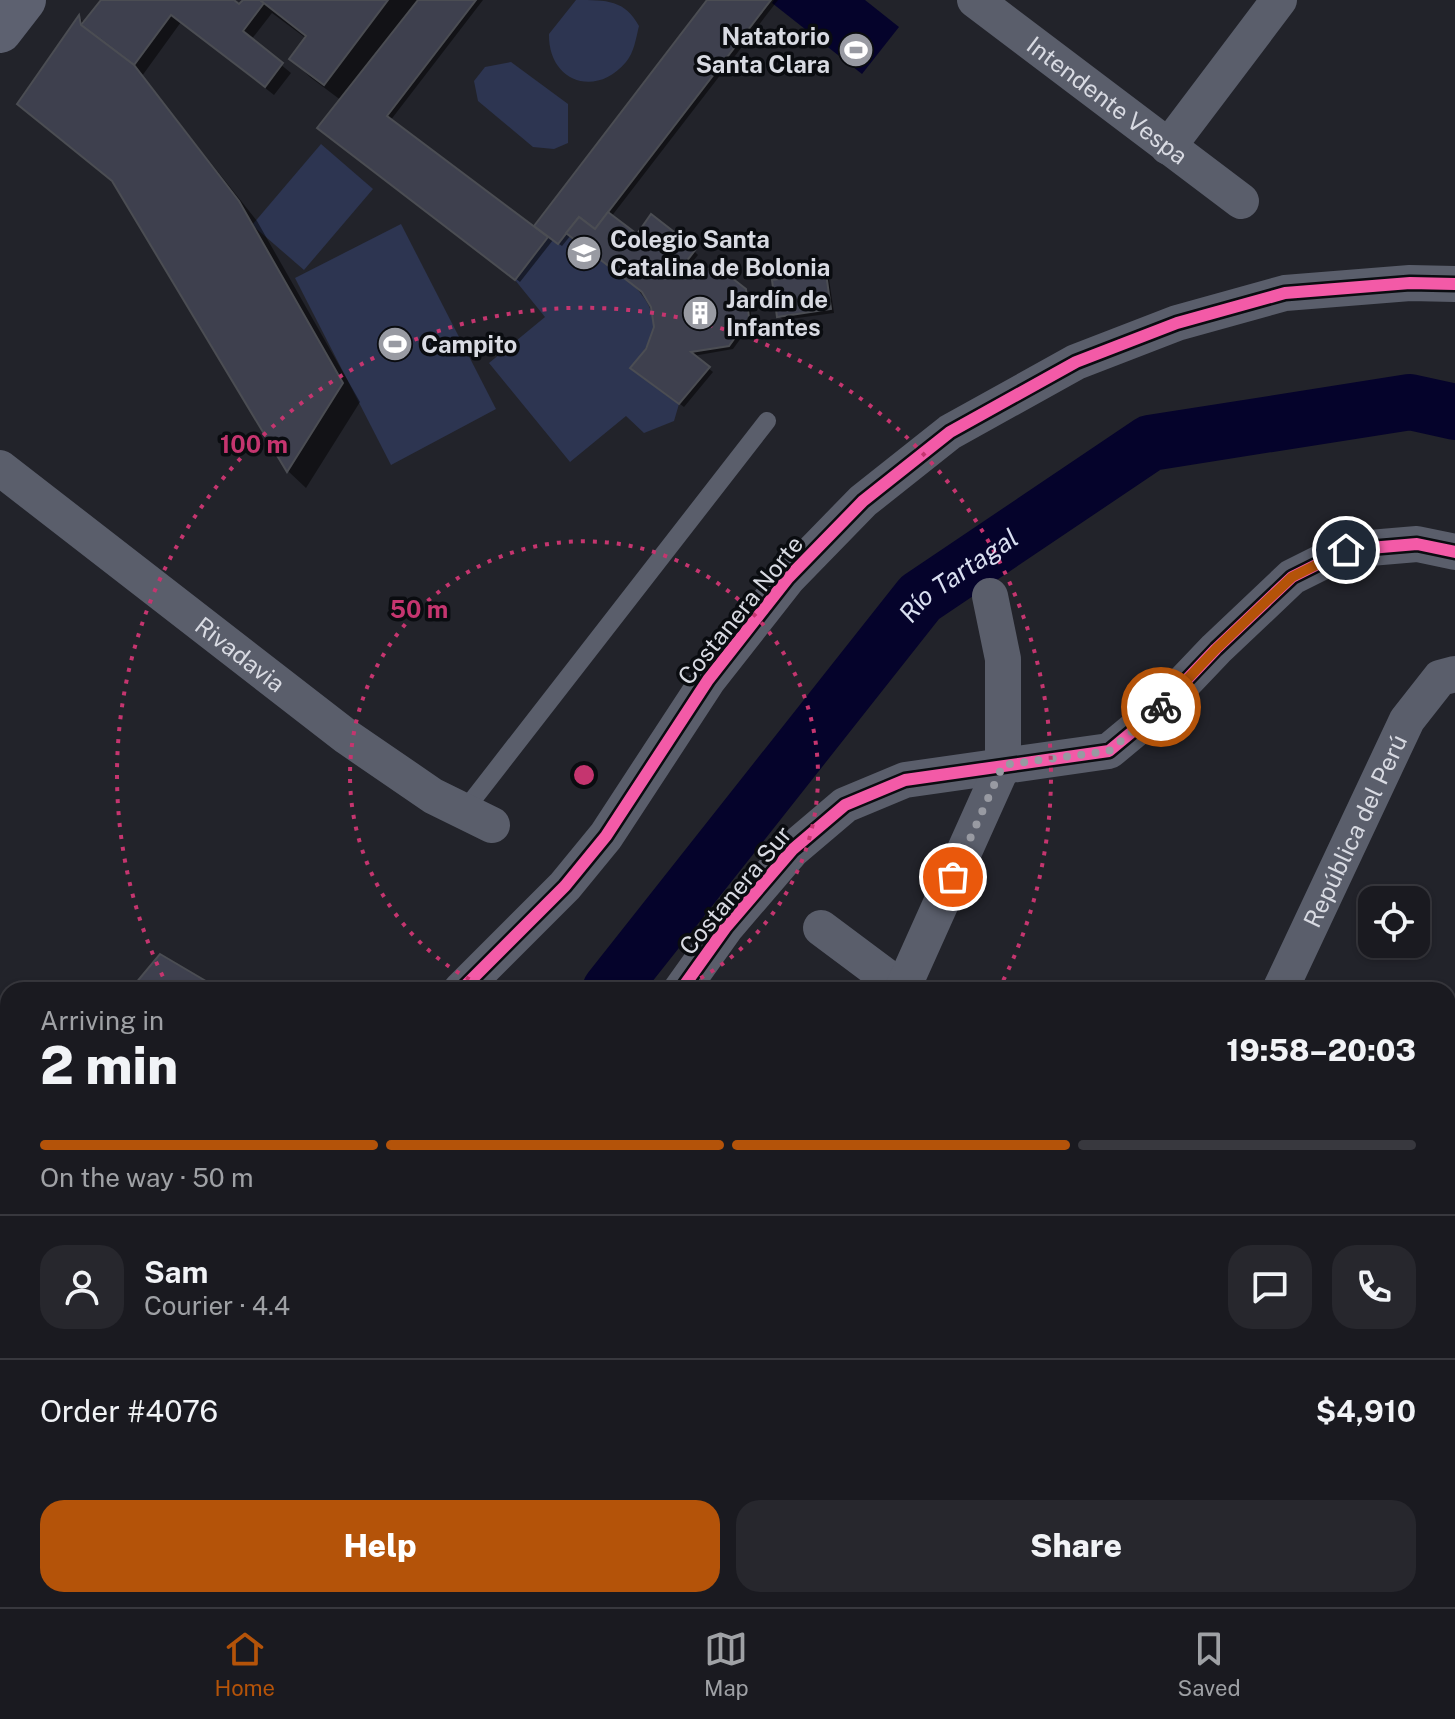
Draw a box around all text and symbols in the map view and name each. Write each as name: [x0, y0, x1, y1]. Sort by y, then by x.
place label: Natatorio Santa Clara: [695, 22, 830, 78]
street label: Intendente Vespa: [1022, 30, 1193, 170]
sports icon: Natatorio Santa Clara: [837, 31, 875, 69]
place label: Colegio Santa Catalina de Bolonia: [610, 225, 830, 281]
school or university icon: Colegio Santa Catalina de Bolonia: [565, 234, 603, 272]
place label: Jardín de Infantes: [726, 285, 828, 341]
building icon: Jardín de Infantes: [681, 294, 719, 332]
sports icon: Campito: [376, 325, 414, 363]
place label: Campito: [421, 330, 517, 358]
text: 100 m: [220, 430, 288, 458]
pin: [1312, 516, 1380, 584]
water label: Río Tartagal: [892, 521, 1023, 628]
icon: home: [1324, 528, 1368, 572]
street label: Costanera Norte: [672, 530, 808, 690]
text: 50 m: [390, 595, 448, 623]
street label: Rivadavia: [190, 611, 291, 698]
courier: [1121, 667, 1201, 747]
icon: bike: [1139, 685, 1183, 729]
street label: República del Perú: [1298, 730, 1412, 932]
centre of rings: [570, 761, 598, 789]
street label: Costanera Sur: [673, 820, 797, 960]
pin: [919, 843, 987, 911]
icon: bag: [931, 855, 975, 899]
map controls: [1358, 886, 1430, 958]
button: locate: [1358, 886, 1430, 958]
text: Arriving in: [40, 1005, 164, 1036]
text: 19:58–20:03: [1226, 1032, 1416, 1068]
text: 2 min: [40, 1035, 178, 1096]
text: On the way · 50 m: [40, 1162, 254, 1193]
button: person: [40, 1245, 124, 1329]
button: chat: [1228, 1245, 1312, 1329]
button: phone: [1332, 1245, 1416, 1329]
text: Sam: [144, 1254, 208, 1290]
text: Courier · 4.4: [144, 1290, 290, 1321]
text: Order #4076: [40, 1393, 218, 1429]
text: $4,910: [1316, 1393, 1416, 1429]
button: Help: [40, 1500, 720, 1592]
button: Share: [736, 1500, 1416, 1592]
tab: Home: [214, 1627, 275, 1701]
tab: Map: [704, 1627, 749, 1701]
tab: Saved: [1178, 1627, 1241, 1701]

